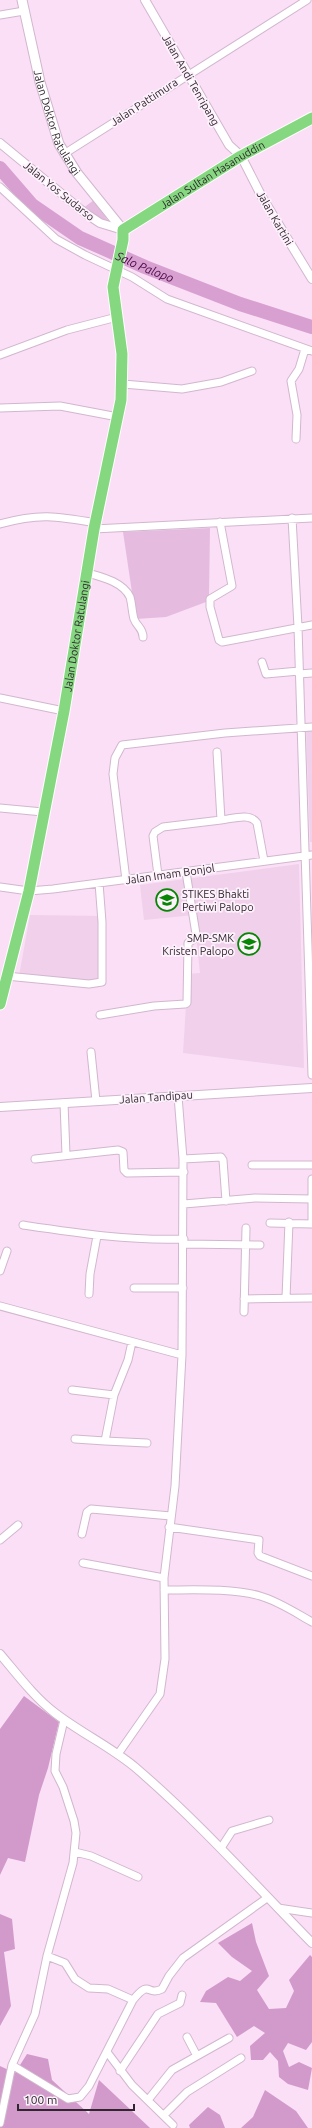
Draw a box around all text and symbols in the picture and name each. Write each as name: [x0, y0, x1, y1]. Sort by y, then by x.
street label: Jalan Andi Tenripang: [160, 32, 222, 128]
street label: Jalan Doktor Ratulangi: [32, 69, 83, 178]
street label: Jalan Pattimura: [108, 76, 180, 128]
street label: Jalan Sultan Hasanuddin: [158, 138, 267, 211]
street label: Jalan Yos Sudarso: [21, 159, 97, 223]
street label: Jalan Kartini: [255, 189, 295, 247]
water label: Salo Palopo: [113, 248, 176, 284]
street label: Jalan Doktor Ratulangi: [61, 579, 91, 693]
street label: Jalan Imam Bonjol: [125, 862, 216, 886]
school or university icon: STIKES Bhakti Pertiwi Palopo: [154, 887, 180, 913]
place label: STIKES Bhakti Pertiwi Palopo: [182, 888, 254, 913]
school or university icon: SMP-SMK Kristen Palopo: [236, 931, 262, 957]
place label: SMP-SMK Kristen Palopo: [162, 932, 234, 957]
street label: Jalan Tandipau: [119, 1088, 193, 1106]
scale bar: [18, 2086, 134, 2112]
text: 100 m: [24, 2093, 57, 2106]

